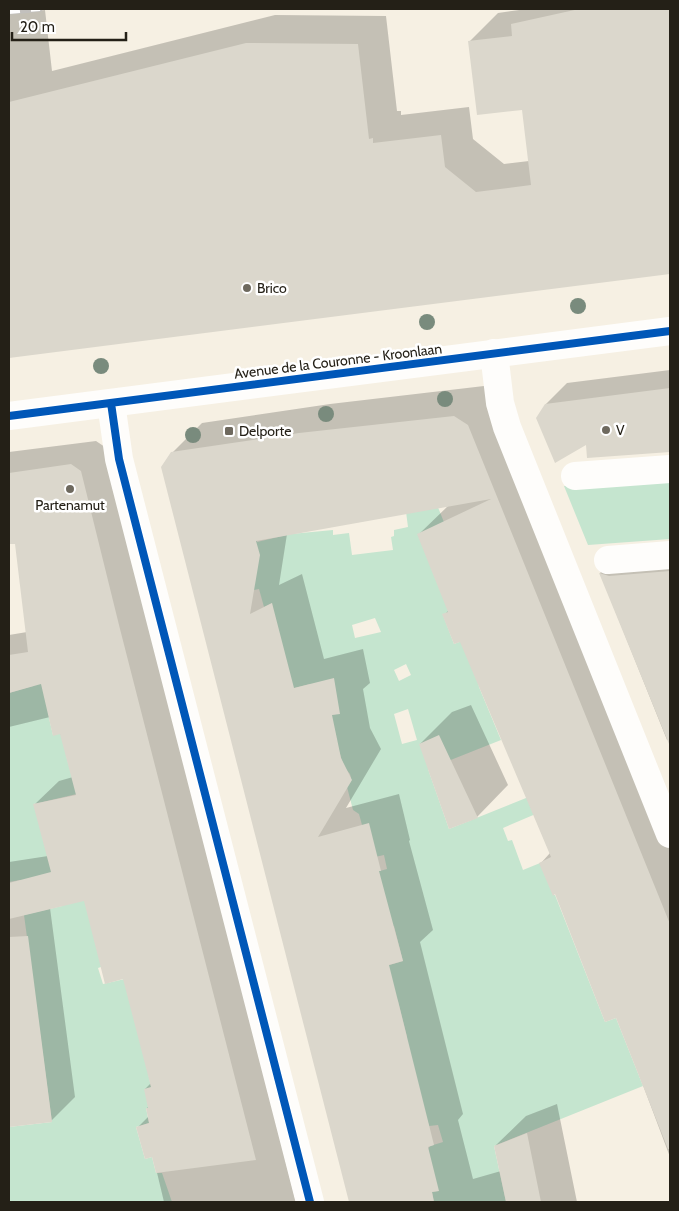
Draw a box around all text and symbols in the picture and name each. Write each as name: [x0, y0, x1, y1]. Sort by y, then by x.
scale bar: [12, 10, 126, 42]
text: 20 m: [20, 18, 55, 36]
place label: Brico: [257, 279, 287, 297]
marker: Brico: [241, 282, 253, 294]
street label: Avenue de la Couronne - Kroonlaan: [233, 339, 443, 383]
place label: V: [616, 421, 625, 439]
place label: Delporte: [239, 422, 291, 440]
marker: V: [600, 424, 612, 436]
marker: Delporte: [223, 425, 235, 437]
marker: Partenamut: [64, 483, 76, 495]
place label: Partenamut: [35, 496, 105, 514]

